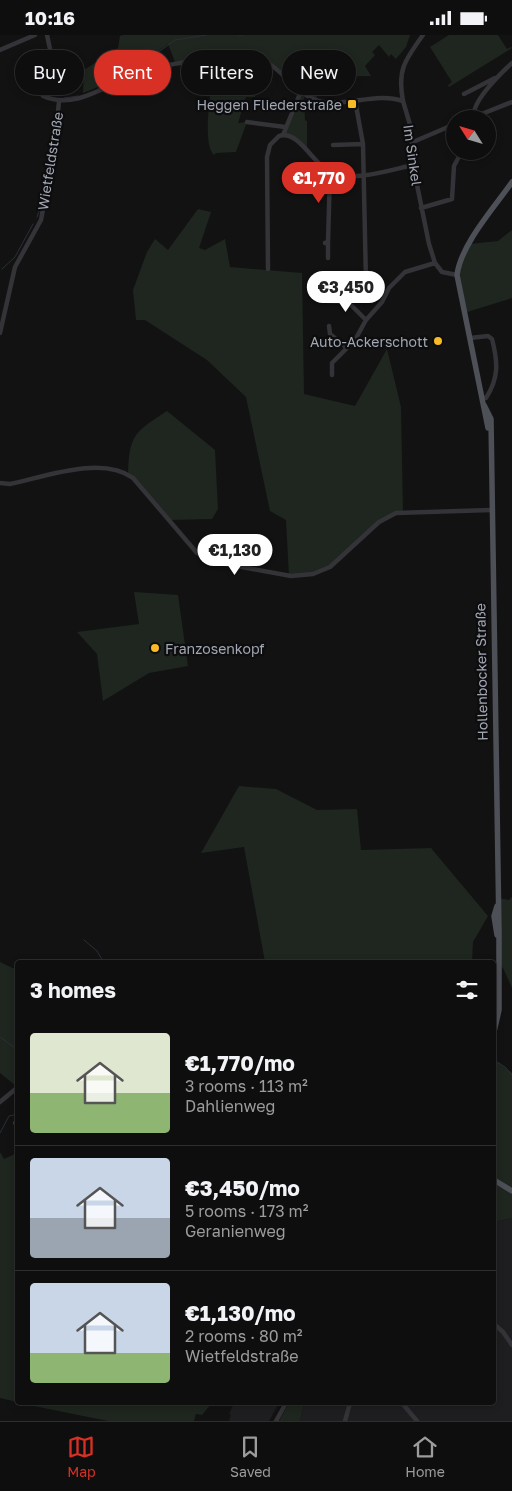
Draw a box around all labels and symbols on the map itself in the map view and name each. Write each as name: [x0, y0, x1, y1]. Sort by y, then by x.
place label: Heggen Fliederstraße: [196, 96, 342, 113]
marker: Heggen Fliederstraße: [346, 98, 358, 110]
north arrow: [446, 110, 496, 160]
street label: Wietfeldstraße: [34, 111, 66, 211]
street label: Im Sinkel: [400, 123, 426, 187]
pin: €1,770: [278, 161, 360, 204]
pin: €3,450: [305, 271, 387, 313]
place label: Auto-Ackerschott: [310, 333, 428, 350]
marker: Auto-Ackerschott: [432, 335, 444, 347]
pin: €1,130: [194, 533, 276, 576]
street label: Hollenbocker Straße: [471, 603, 491, 741]
place label: Franzosenkopf: [165, 640, 264, 657]
marker: Franzosenkopf: [149, 642, 161, 654]

